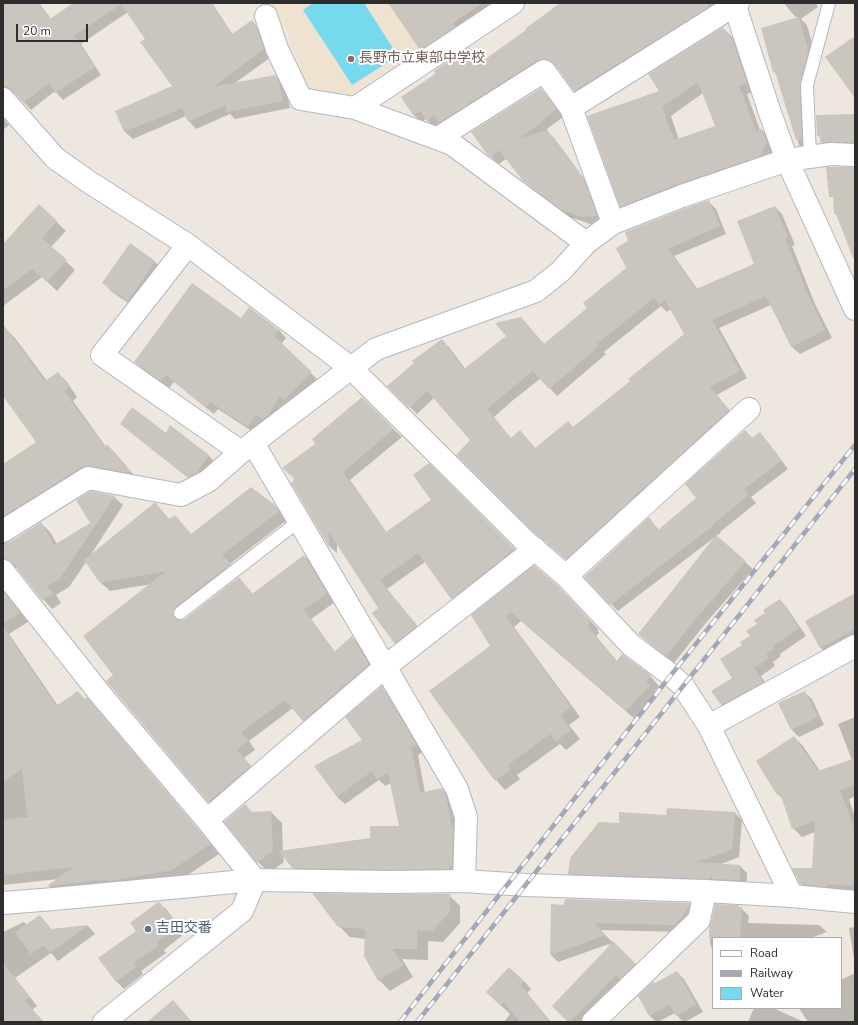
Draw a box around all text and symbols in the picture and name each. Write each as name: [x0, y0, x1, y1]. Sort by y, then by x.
scale bar: [18, 16, 90, 42]
text: 20 m: [23, 23, 51, 39]
place label: 長野市立東部中学校: [359, 51, 485, 67]
marker: 長野市立東部中学校: [346, 54, 356, 64]
place label: 吉田交番: [156, 921, 212, 937]
marker: 吉田交番: [143, 924, 153, 934]
legend: [712, 937, 842, 1009]
text: Road: [750, 945, 778, 961]
text: Railway: [750, 965, 793, 981]
text: Water: [750, 985, 784, 1001]

